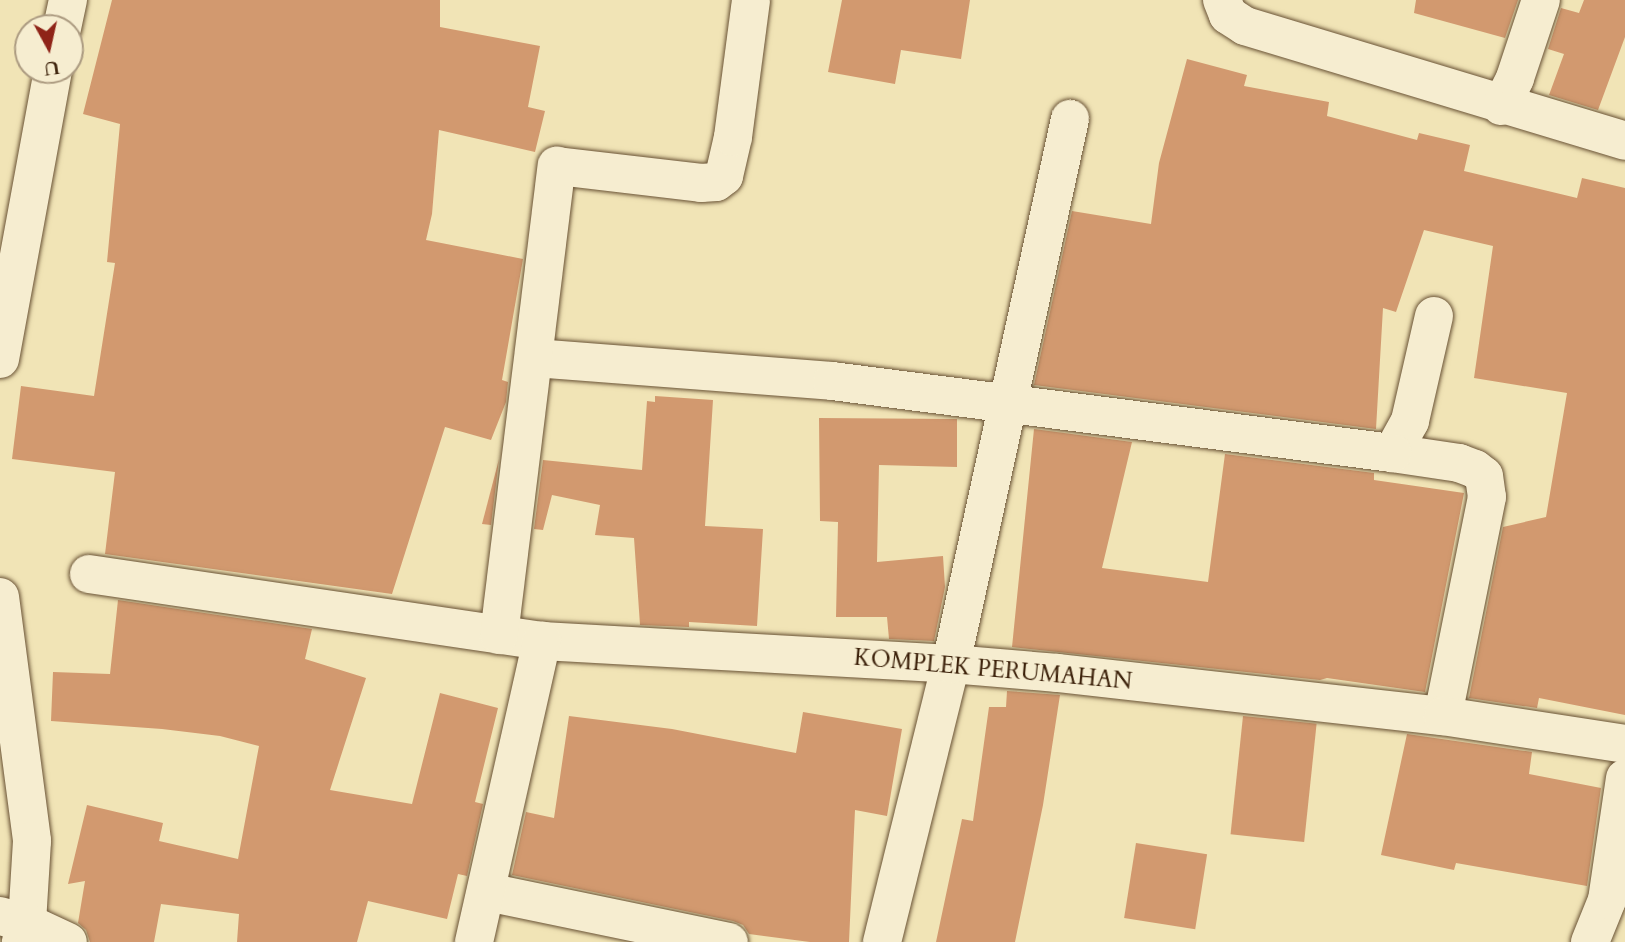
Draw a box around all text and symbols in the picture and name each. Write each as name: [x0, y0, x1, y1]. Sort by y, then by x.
north arrow: [14, 14, 84, 84]
text: U: [42, 54, 61, 82]
street label: KOMPLEK PERUMAHAN: [853, 644, 1133, 696]

